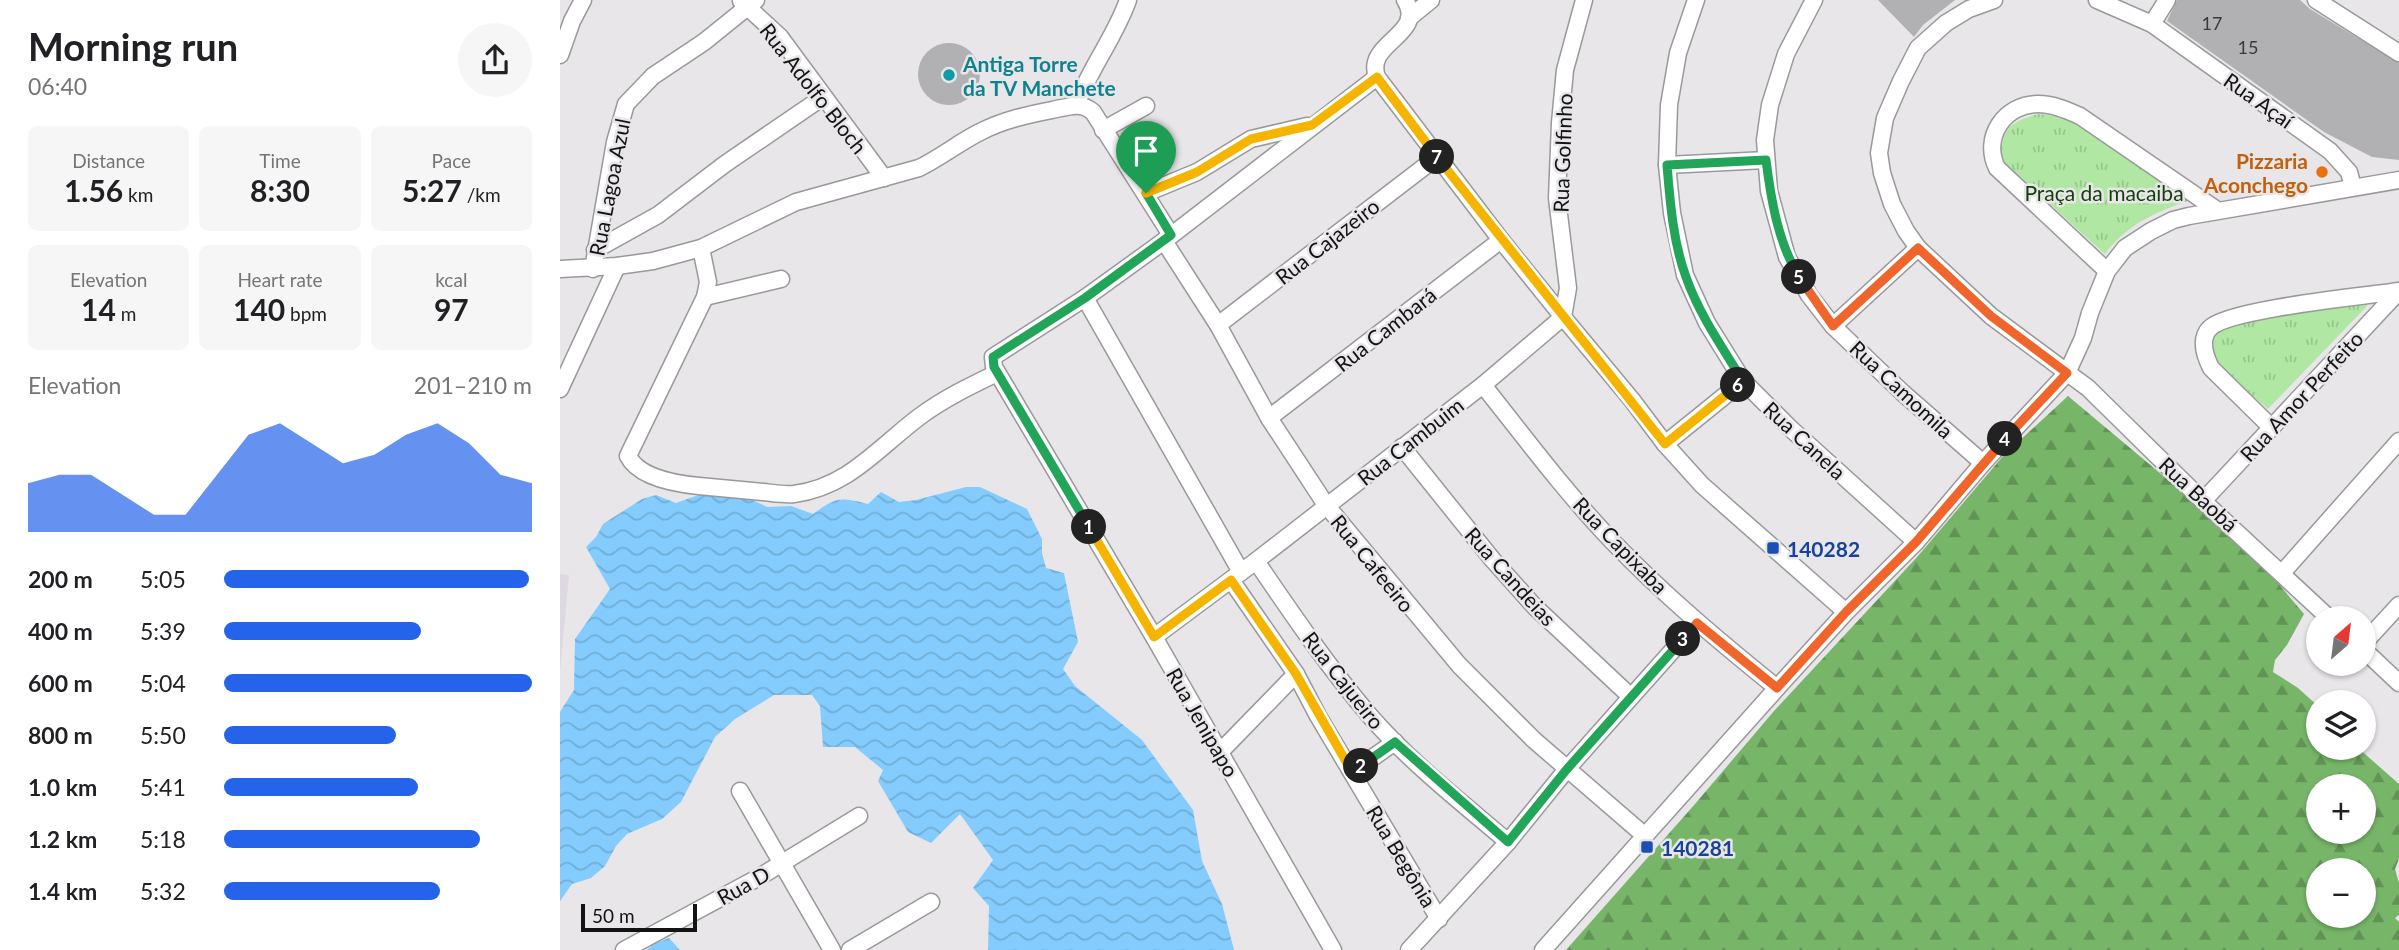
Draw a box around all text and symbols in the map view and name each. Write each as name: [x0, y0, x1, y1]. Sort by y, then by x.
house number: 17: [2202, 12, 2222, 34]
street label: Rua Adolfo Bloch: [755, 18, 873, 158]
text: Morning run: [28, 23, 238, 69]
button: share: [458, 23, 532, 97]
house number: 15: [2238, 36, 2258, 58]
place label: Antiga Torre da TV Manchete: [962, 51, 1116, 100]
marker: Antiga Torre da TV Manchete: [941, 67, 957, 83]
street label: Rua Açaí: [2219, 67, 2299, 133]
text: 06:40: [28, 72, 87, 100]
street label: Rua Golfinho: [1547, 93, 1577, 213]
street label: Rua Lagoa Azul: [583, 116, 635, 258]
pin: [1116, 121, 1176, 193]
icon: arrive: [1127, 132, 1165, 170]
pin: 7: [1420, 140, 1454, 174]
text: 7: [1431, 145, 1442, 168]
place label: Pizzaria Aconchego: [2203, 148, 2308, 197]
text: Distance: [72, 149, 145, 172]
text: Time: [259, 149, 301, 172]
text: Pace: [432, 149, 471, 172]
marker: Pizzaria Aconchego: [2314, 164, 2330, 180]
text: 1.56: [64, 172, 123, 208]
text: 8:30: [250, 172, 310, 208]
text: 5:27: [402, 172, 462, 208]
park label: Praça da macaiba: [2024, 180, 2184, 205]
text: km: [123, 183, 153, 206]
text: /km: [462, 183, 501, 206]
street label: Rua Cajazeiro: [1270, 193, 1384, 289]
pin: 5: [1782, 260, 1816, 294]
text: 5: [1793, 265, 1804, 288]
text: Elevation: [70, 268, 147, 291]
text: Heart rate: [237, 268, 323, 291]
text: kcal: [435, 268, 467, 291]
street label: Rua Cambará: [1329, 282, 1441, 376]
text: 14: [81, 291, 116, 327]
text: 140: [233, 291, 285, 327]
text: 97: [434, 291, 469, 327]
text: m: [116, 302, 136, 325]
text: bpm: [285, 302, 327, 325]
street label: Rua Amor Perfeito: [2234, 326, 2368, 466]
street label: Rua Camomila: [1845, 335, 1959, 443]
pin: 6: [1720, 368, 1756, 402]
text: Elevation: [28, 371, 121, 399]
text: 201–210 m: [414, 371, 532, 399]
text: 6: [1732, 373, 1743, 396]
street label: Rua Cambuim: [1352, 392, 1468, 490]
street label: Rua Canela: [1759, 396, 1851, 484]
pin: 4: [1988, 422, 2022, 457]
text: 4: [1999, 427, 2010, 450]
street label: Rua Baobá: [2155, 451, 2243, 537]
street label: Rua Capixaba: [1569, 491, 1673, 599]
street label: Rua Cafeeiro: [1326, 509, 1420, 617]
pin: 1: [1072, 510, 1106, 544]
text: 1: [1083, 515, 1094, 538]
street label: Rua Candeias: [1460, 522, 1562, 630]
place label: 140282: [1787, 536, 1860, 561]
marker: 140282: [1765, 540, 1781, 556]
text: 200 m: [28, 565, 93, 593]
text: 5:05: [140, 565, 186, 593]
north arrow: [2306, 606, 2376, 676]
map controls: [2306, 606, 2376, 928]
text: 400 m: [28, 617, 93, 645]
text: 5:39: [140, 617, 186, 645]
pin: 3: [1666, 622, 1700, 656]
street label: Rua Cajueiro: [1298, 626, 1390, 734]
text: 3: [1677, 627, 1688, 650]
street label: Rua Jenipapo: [1162, 663, 1244, 781]
text: 600 m: [28, 669, 93, 697]
text: 5:04: [140, 669, 186, 697]
button: layers: [2306, 690, 2376, 760]
text: 800 m: [28, 721, 93, 749]
text: 5:50: [140, 721, 186, 749]
pin: 2: [1344, 748, 1378, 784]
text: 2: [1355, 754, 1366, 777]
text: 1.0 km: [28, 773, 97, 801]
text: 5:41: [140, 773, 186, 801]
button: +: [2306, 774, 2376, 844]
street label: Rua Begônia: [1362, 800, 1442, 912]
text: 1.2 km: [28, 825, 97, 853]
text: 5:18: [140, 825, 186, 853]
place label: 140281: [1661, 835, 1734, 860]
marker: 140281: [1639, 839, 1655, 855]
button: −: [2306, 858, 2376, 928]
street label: Rua D: [712, 860, 774, 910]
text: 1.4 km: [28, 877, 97, 905]
text: 5:32: [140, 877, 186, 905]
scale bar: [581, 901, 696, 933]
text: 50 m: [592, 904, 635, 927]

